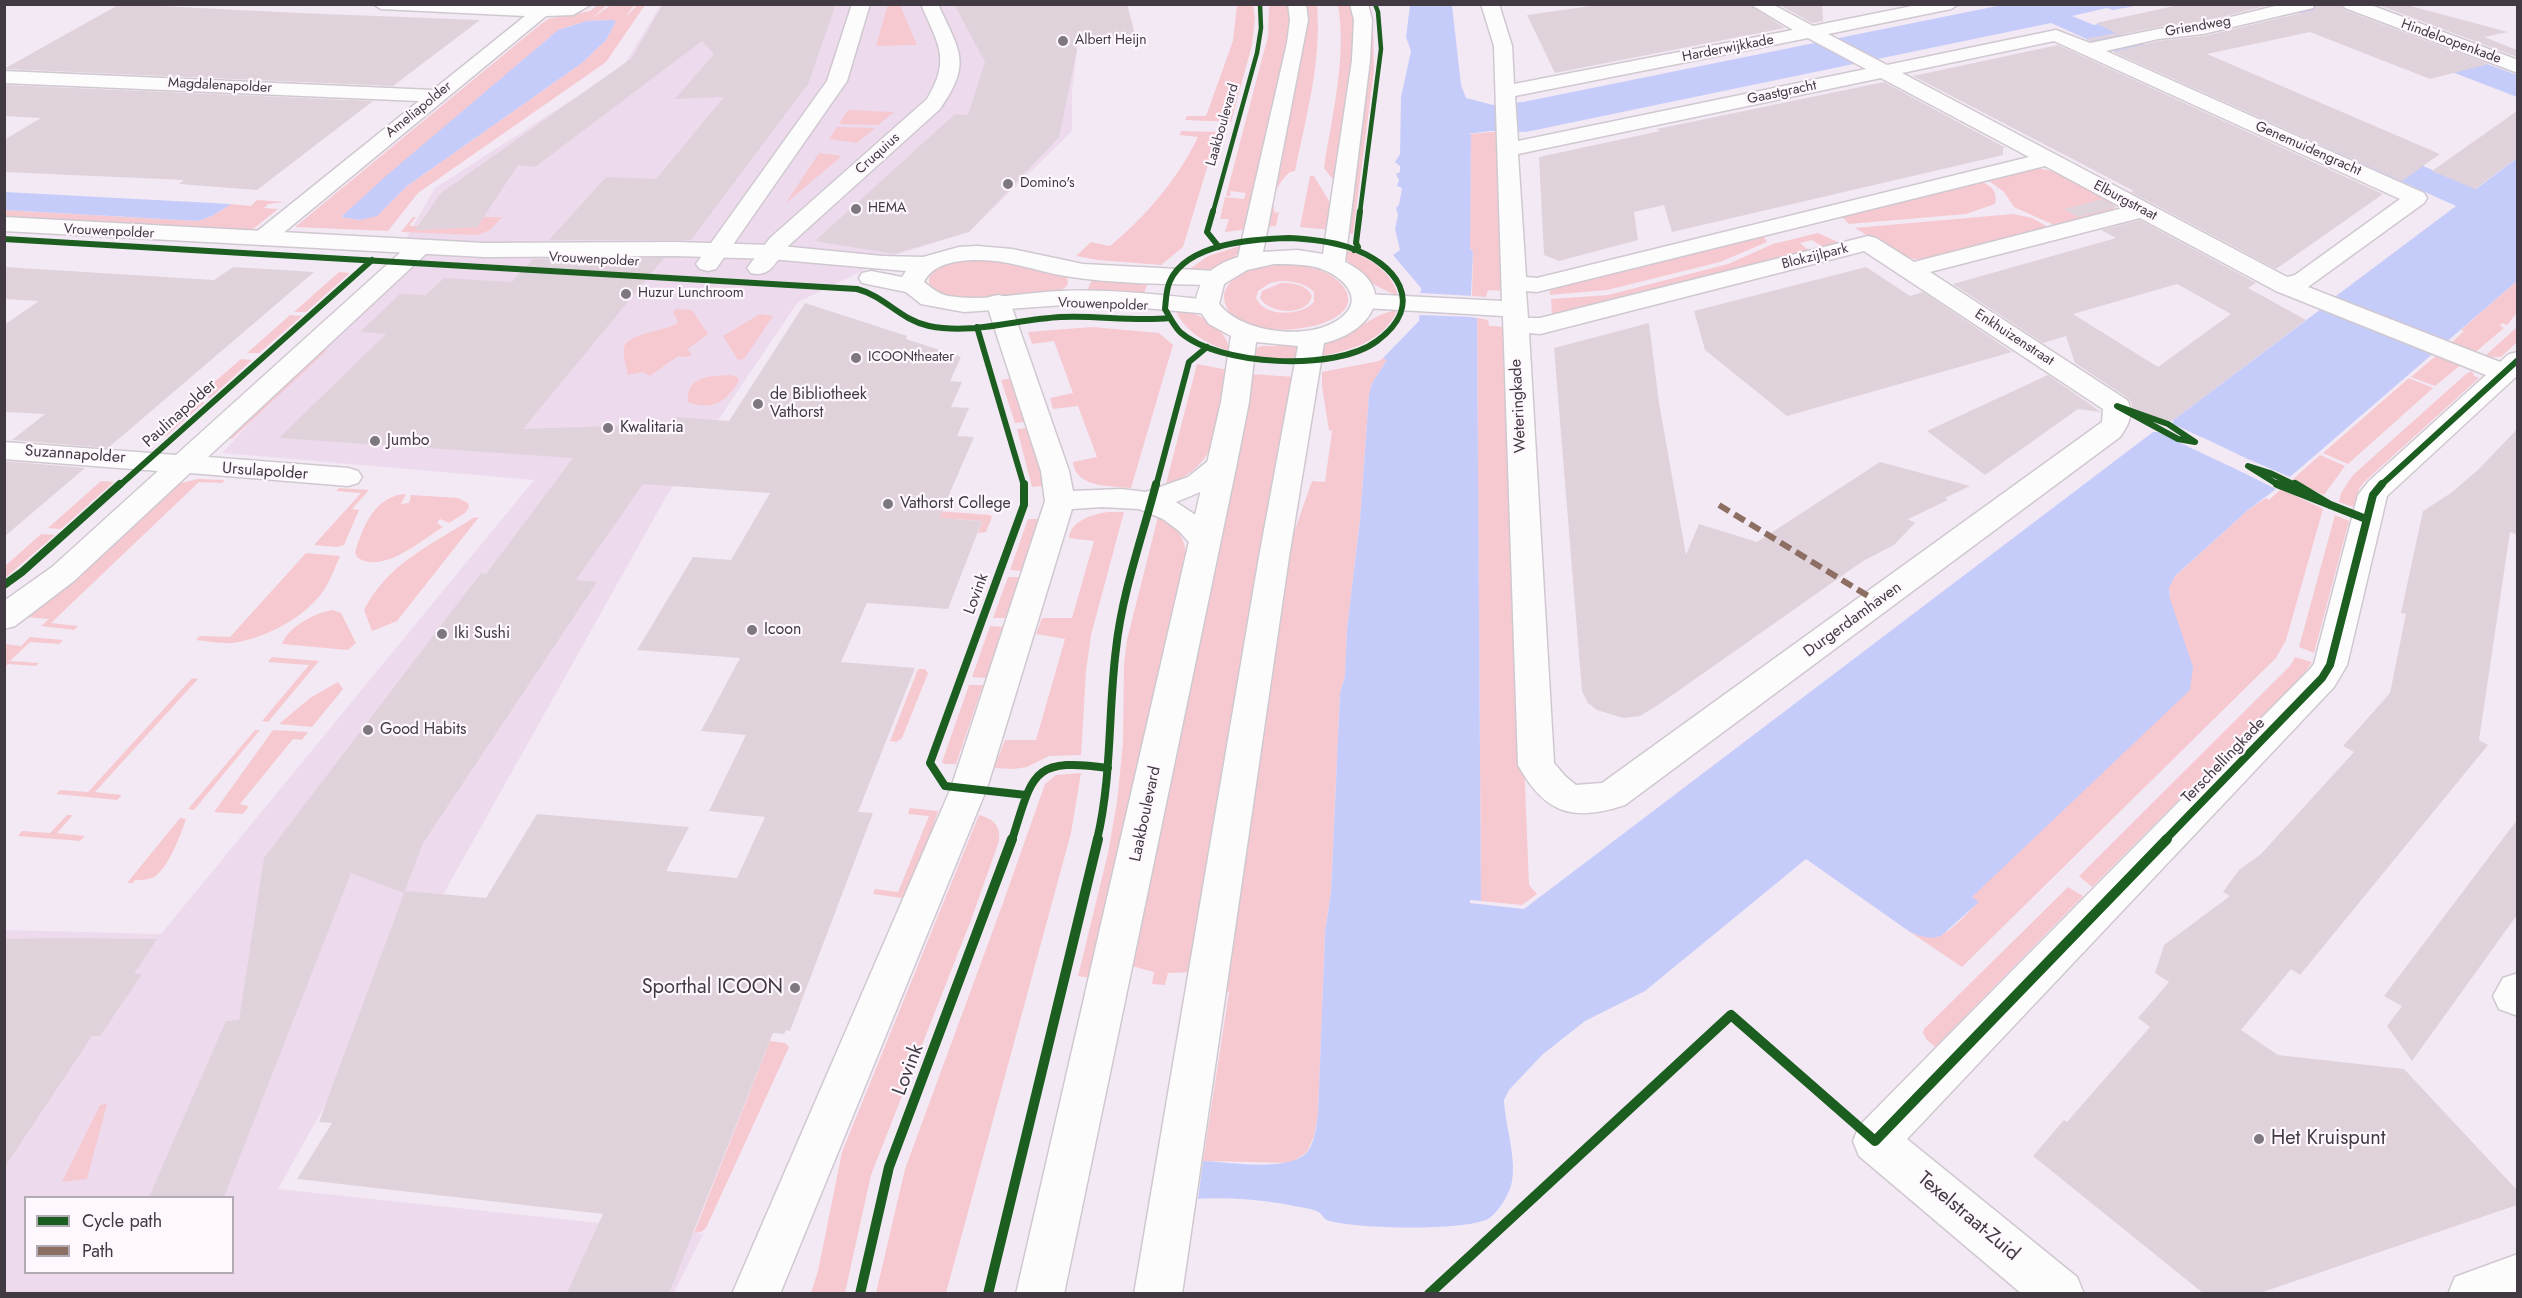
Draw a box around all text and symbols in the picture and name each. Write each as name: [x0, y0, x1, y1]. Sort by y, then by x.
street label: Griendweg: [2164, 13, 2232, 41]
street label: Hindeloopenkade: [2399, 16, 2503, 68]
street label: Harderwijkkade: [1681, 32, 1775, 66]
place label: Albert Heijn: [1075, 33, 1147, 49]
marker: Albert Heijn: [1056, 34, 1070, 48]
street label: Magdalenapolder: [168, 75, 272, 97]
street label: Gaastgracht: [1746, 77, 1818, 109]
street label: Ameliapolder: [383, 78, 455, 142]
street label: Laakboulevard: [1203, 82, 1243, 168]
street label: Genemuidengracht: [2253, 118, 2363, 180]
street label: Cruquius: [852, 130, 904, 178]
place label: Domino's: [1020, 176, 1075, 192]
marker: Domino's: [1001, 177, 1015, 191]
street label: Elburgstraat: [2090, 177, 2160, 225]
place label: HEMA: [868, 201, 906, 217]
marker: HEMA: [849, 202, 863, 216]
street label: Vrouwenpolder: [63, 221, 155, 243]
street label: Blokzijlpark: [1780, 241, 1850, 273]
street label: Vrouwenpolder: [548, 249, 640, 271]
place label: Huzur Lunchroom: [638, 286, 744, 302]
marker: Huzur Lunchroom: [619, 287, 633, 301]
street label: Vrouwenpolder: [1057, 295, 1149, 315]
street label: Enkhuizenstraat: [1971, 306, 2057, 370]
place label: ICOONtheater: [868, 350, 954, 366]
marker: ICOONtheater: [849, 351, 863, 365]
street label: Weteringkade: [1507, 358, 1531, 454]
street label: Paulinapolder: [139, 376, 221, 452]
place label: de Bibliotheek Vathorst: [770, 385, 867, 423]
marker: de Bibliotheek Vathorst: [751, 397, 765, 411]
place label: Kwalitaria: [620, 418, 684, 438]
marker: Kwalitaria: [601, 421, 615, 435]
place label: Jumbo: [387, 431, 430, 451]
marker: Jumbo: [368, 434, 382, 448]
street label: Suzannapolder: [24, 442, 126, 468]
street label: Ursulapolder: [221, 459, 309, 485]
place label: Vathorst College: [900, 494, 1011, 514]
marker: Vathorst College: [881, 497, 895, 511]
street label: Lovink: [961, 571, 993, 617]
street label: Durgerdamhaven: [1800, 578, 1906, 662]
place label: Icoon: [764, 620, 801, 640]
marker: Icoon: [745, 623, 759, 637]
place label: Iki Sushi: [454, 624, 510, 644]
marker: Iki Sushi: [435, 627, 449, 641]
street label: Terschellingkade: [2178, 714, 2270, 808]
place label: Good Habits: [380, 720, 466, 740]
marker: Good Habits: [361, 723, 375, 737]
street label: Laakboulevard: [1127, 765, 1165, 863]
place label: Sporthal ICOON: [642, 976, 783, 1000]
marker: Sporthal ICOON: [788, 981, 802, 995]
street label: Lovink: [888, 1041, 930, 1099]
place label: Het Kruispunt: [2271, 1127, 2386, 1151]
marker: Het Kruispunt: [2252, 1132, 2266, 1146]
street label: Texelstraat-Zuid: [1912, 1167, 2024, 1267]
legend: [24, 1196, 234, 1274]
text: Cycle path: [82, 1208, 162, 1234]
text: Path: [82, 1238, 114, 1264]

